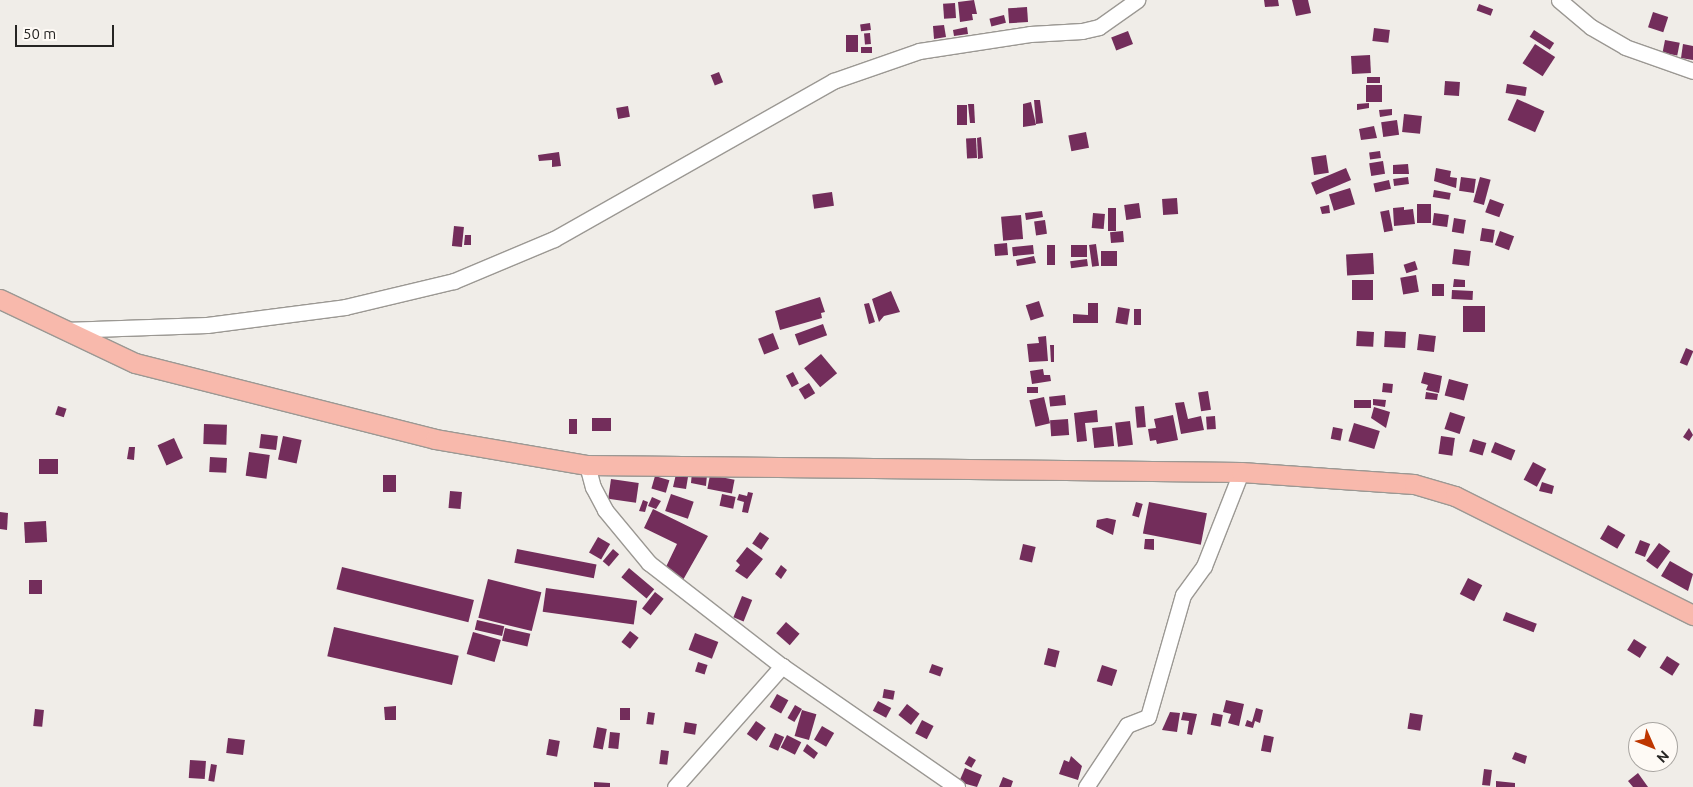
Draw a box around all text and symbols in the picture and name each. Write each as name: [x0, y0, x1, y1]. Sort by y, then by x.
scale bar: [18, 15, 116, 47]
text: 50 m: [23, 25, 56, 42]
north arrow: [1628, 722, 1678, 772]
text: N: [1654, 747, 1672, 766]

